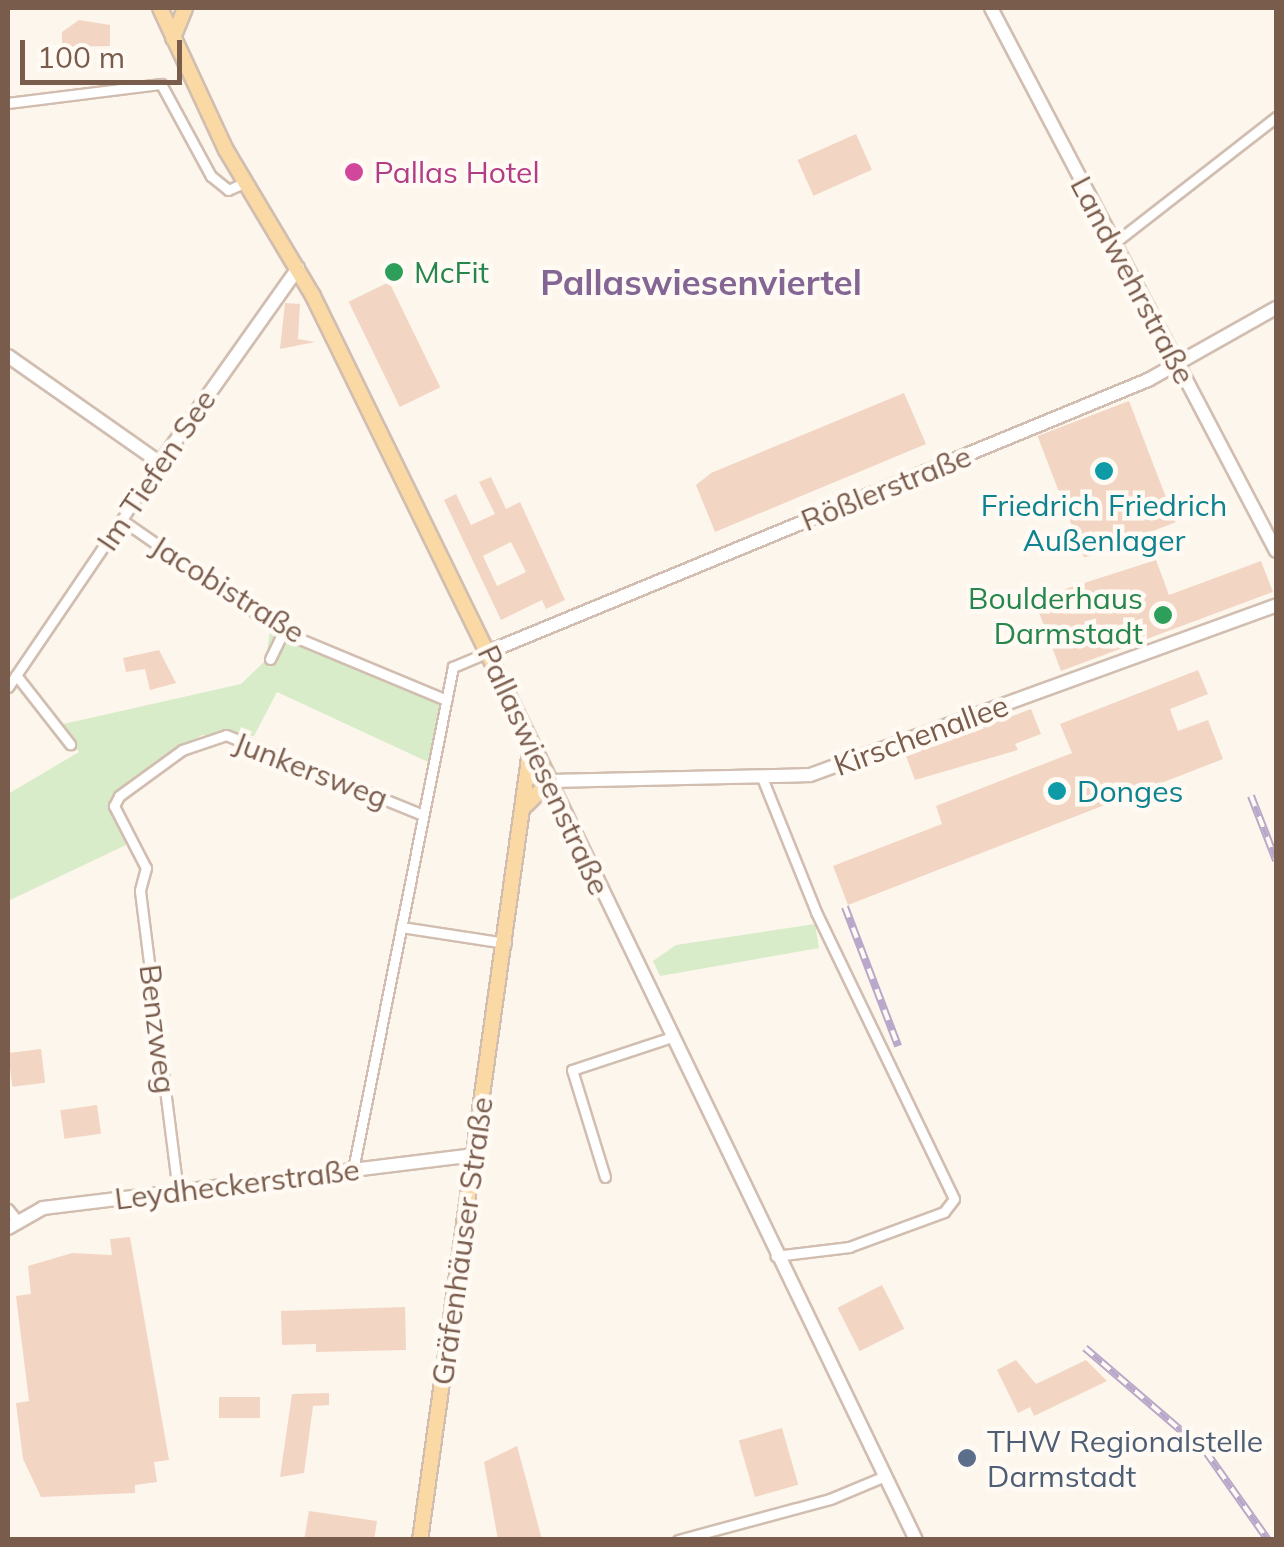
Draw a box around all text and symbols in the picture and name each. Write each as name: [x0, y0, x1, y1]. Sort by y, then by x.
scale bar: [25, 20, 188, 82]
text: 100 m: [37, 38, 125, 76]
place label: Pallas Hotel: [374, 154, 540, 190]
marker: Pallas Hotel: [343, 161, 365, 183]
street label: Landwehrstraße: [1063, 170, 1203, 390]
place label: McFit: [414, 254, 489, 290]
marker: McFit: [383, 261, 405, 283]
district label: Pallaswiesenviertel: [540, 261, 862, 303]
street label: Im Tiefen See: [89, 383, 223, 557]
street label: Rößlerstraße: [796, 438, 976, 538]
marker: Friedrich Friedrich Außenlager: [1093, 460, 1115, 482]
place label: Friedrich Friedrich Außenlager: [981, 487, 1227, 558]
street label: Jacobistraße: [145, 528, 311, 650]
place label: Boulderhaus Darmstadt: [968, 580, 1143, 650]
marker: Boulderhaus Darmstadt: [1152, 604, 1174, 626]
street label: Pallaswiesenstraße: [470, 639, 618, 901]
street label: Kirschenallee: [829, 687, 1013, 783]
street label: Junkersweg: [229, 724, 393, 816]
place label: Donges: [1077, 773, 1183, 809]
marker: Donges: [1046, 780, 1068, 802]
street label: Benzweg: [132, 962, 184, 1096]
street label: Gräfenhäuser Straße: [424, 1095, 500, 1387]
street label: Leydheckerstraße: [113, 1151, 361, 1217]
place label: THW Regionalstelle Darmstadt: [987, 1423, 1263, 1494]
marker: THW Regionalstelle Darmstadt: [956, 1447, 978, 1469]

